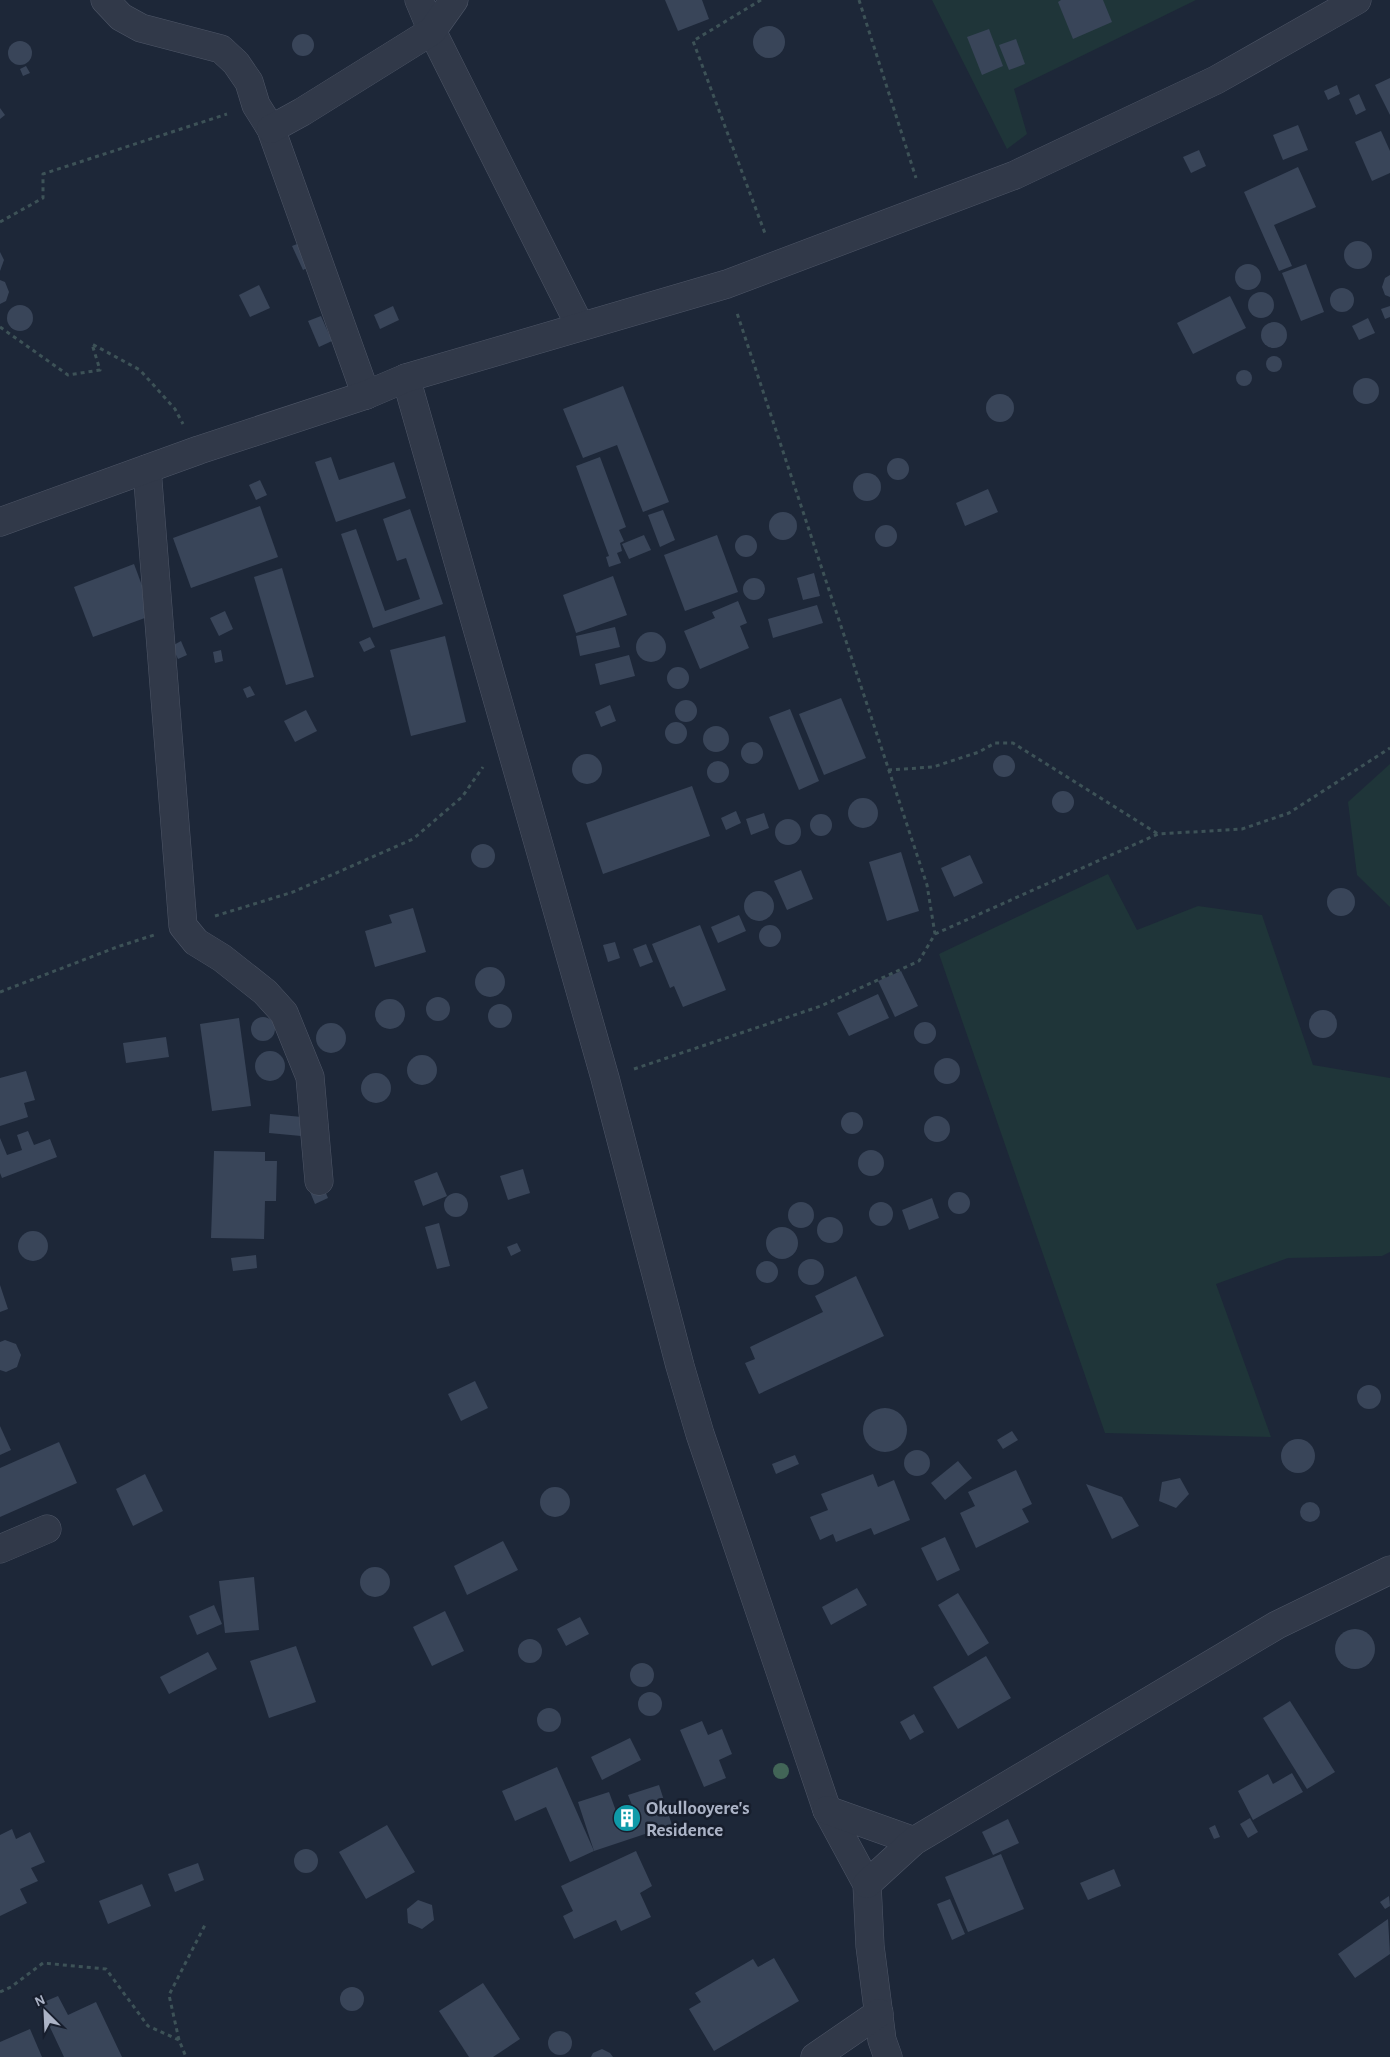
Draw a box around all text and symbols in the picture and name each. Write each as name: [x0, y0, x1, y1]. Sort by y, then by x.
place label: Okullooyere's Residence: [646, 1799, 750, 1840]
building icon: Okullooyere's Residence: [612, 1803, 642, 1833]
north arrow: [20, 1987, 70, 2037]
text: N: [33, 1993, 47, 2009]

